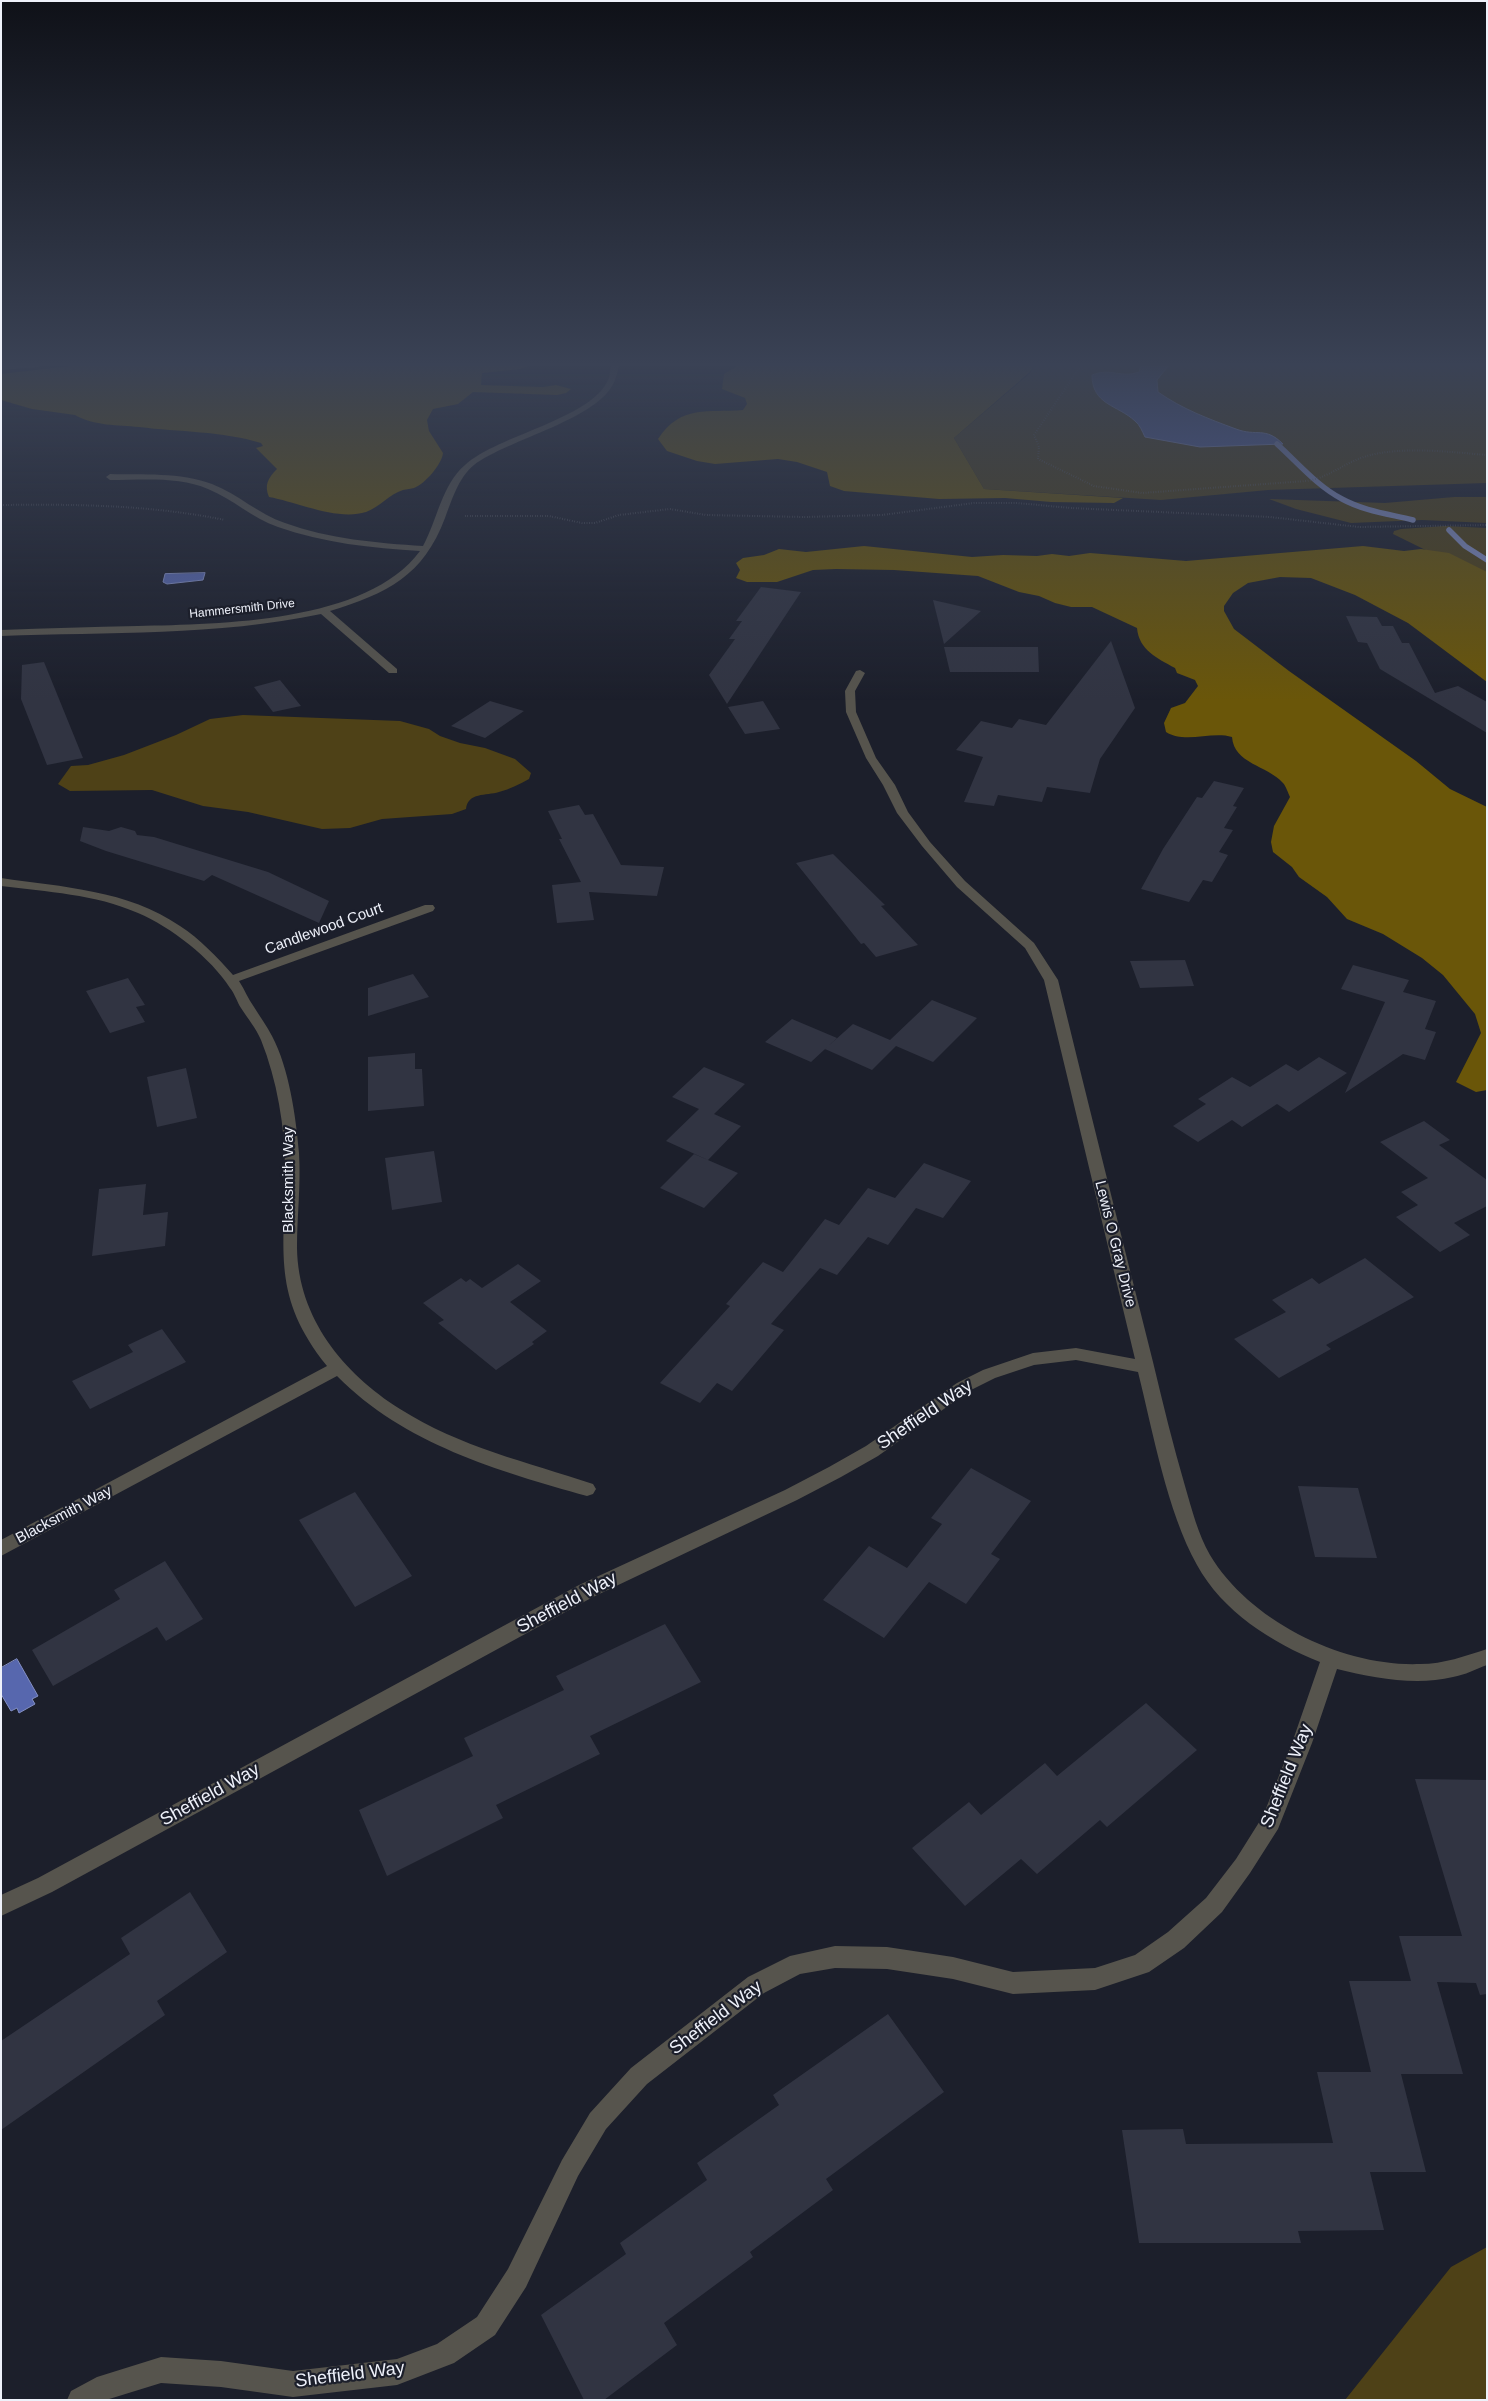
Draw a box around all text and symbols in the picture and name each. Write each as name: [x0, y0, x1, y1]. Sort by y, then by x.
street label: Hammersmith Drive: [189, 596, 295, 622]
street label: Candlewood Court: [263, 899, 385, 959]
street label: Blacksmith Way: [280, 1127, 298, 1233]
street label: Lewis O Gray Drive: [1091, 1179, 1139, 1309]
street label: Sheffield Way: [873, 1375, 977, 1455]
street label: Blacksmith Way: [13, 1482, 115, 1548]
street label: Sheffield Way: [513, 1568, 621, 1638]
street label: Sheffield Way: [1256, 1721, 1318, 1831]
street label: Sheffield Way: [157, 1759, 263, 1831]
street label: Sheffield Way: [666, 1976, 766, 2060]
street label: Sheffield Way: [294, 2358, 406, 2392]

